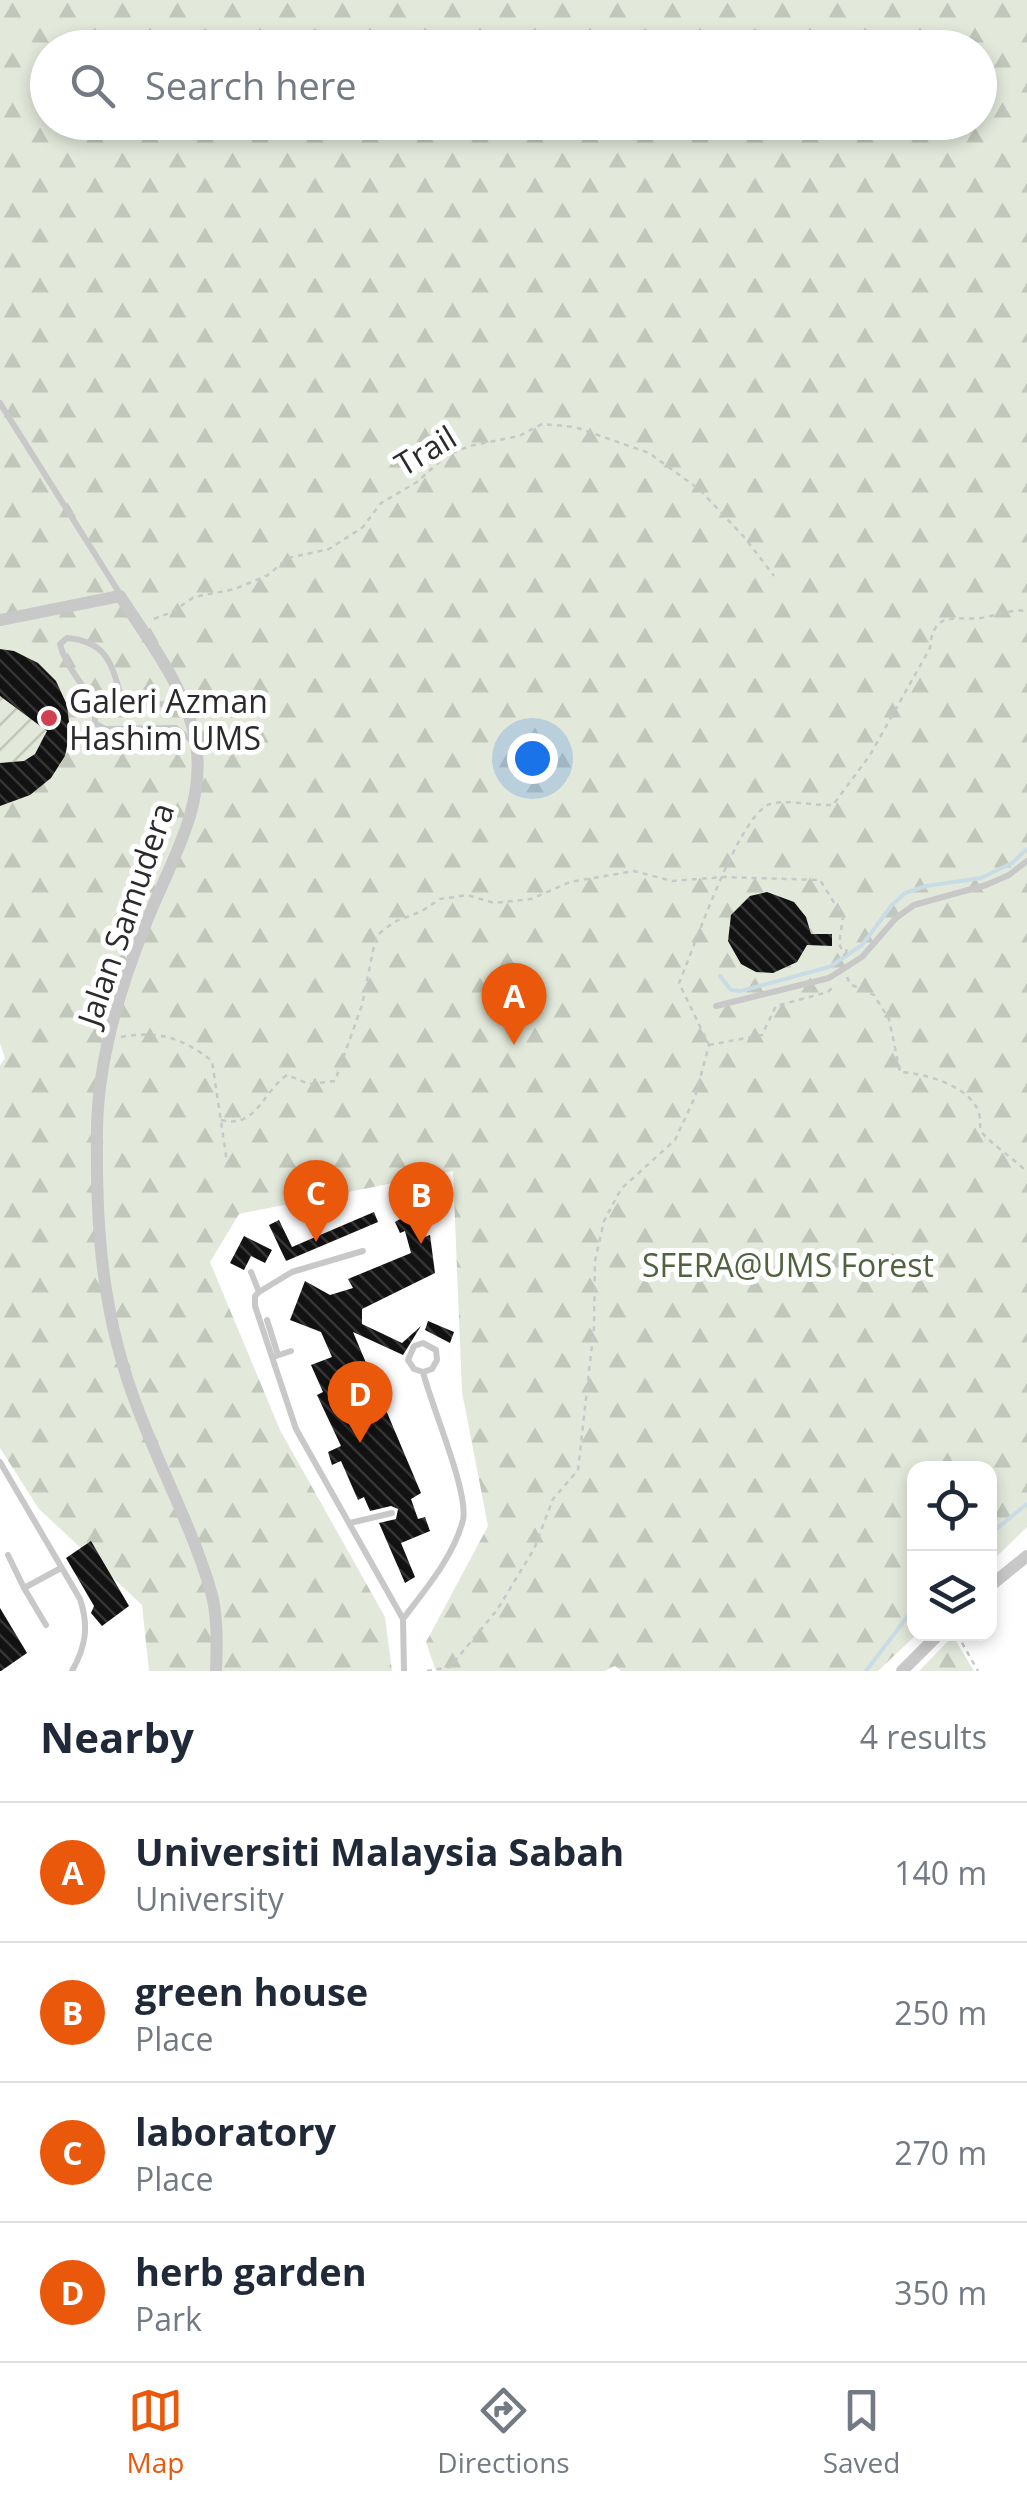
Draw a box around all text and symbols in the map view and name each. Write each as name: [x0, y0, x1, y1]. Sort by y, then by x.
search box: [30, 30, 997, 140]
icon: search: [65, 58, 120, 113]
text: Search here: [145, 59, 357, 111]
street label: Trail: [386, 415, 464, 485]
place label: Galeri Azman Hashim UMS: [69, 679, 268, 759]
marker: Galeri Azman Hashim UMS: [38, 707, 60, 729]
your location: [507, 733, 558, 784]
street label: Jalan Samudera: [66, 797, 183, 1034]
pin: A: [482, 962, 546, 1045]
pin: C: [284, 1160, 348, 1242]
pin: B: [388, 1162, 454, 1244]
park label: SFERA@UMS Forest: [642, 1243, 934, 1286]
pin: D: [328, 1360, 392, 1443]
map controls: [907, 1461, 997, 1641]
button: locate: [907, 1461, 997, 1551]
button: layers: [907, 1551, 997, 1641]
text: Nearby: [40, 1708, 194, 1765]
text: 4 results: [860, 1715, 987, 1758]
text: Universiti Malaysia Sabah: [135, 1825, 624, 1877]
text: A: [61, 1851, 84, 1894]
text: 140 m: [894, 1851, 987, 1894]
text: University: [135, 1877, 284, 1920]
text: green house: [135, 1965, 368, 2017]
text: B: [62, 1991, 83, 2034]
text: 250 m: [894, 1991, 987, 2034]
text: Place: [135, 2017, 213, 2060]
text: laboratory: [135, 2105, 336, 2157]
text: C: [62, 2131, 83, 2174]
text: 270 m: [894, 2131, 987, 2174]
text: Place: [135, 2157, 213, 2200]
text: herb garden: [135, 2245, 367, 2297]
text: D: [61, 2271, 84, 2314]
text: 350 m: [894, 2271, 987, 2314]
text: Park: [135, 2297, 202, 2340]
tab: Map: [126, 2383, 184, 2481]
tab: Directions: [437, 2383, 570, 2481]
tab: Saved: [823, 2383, 900, 2481]

